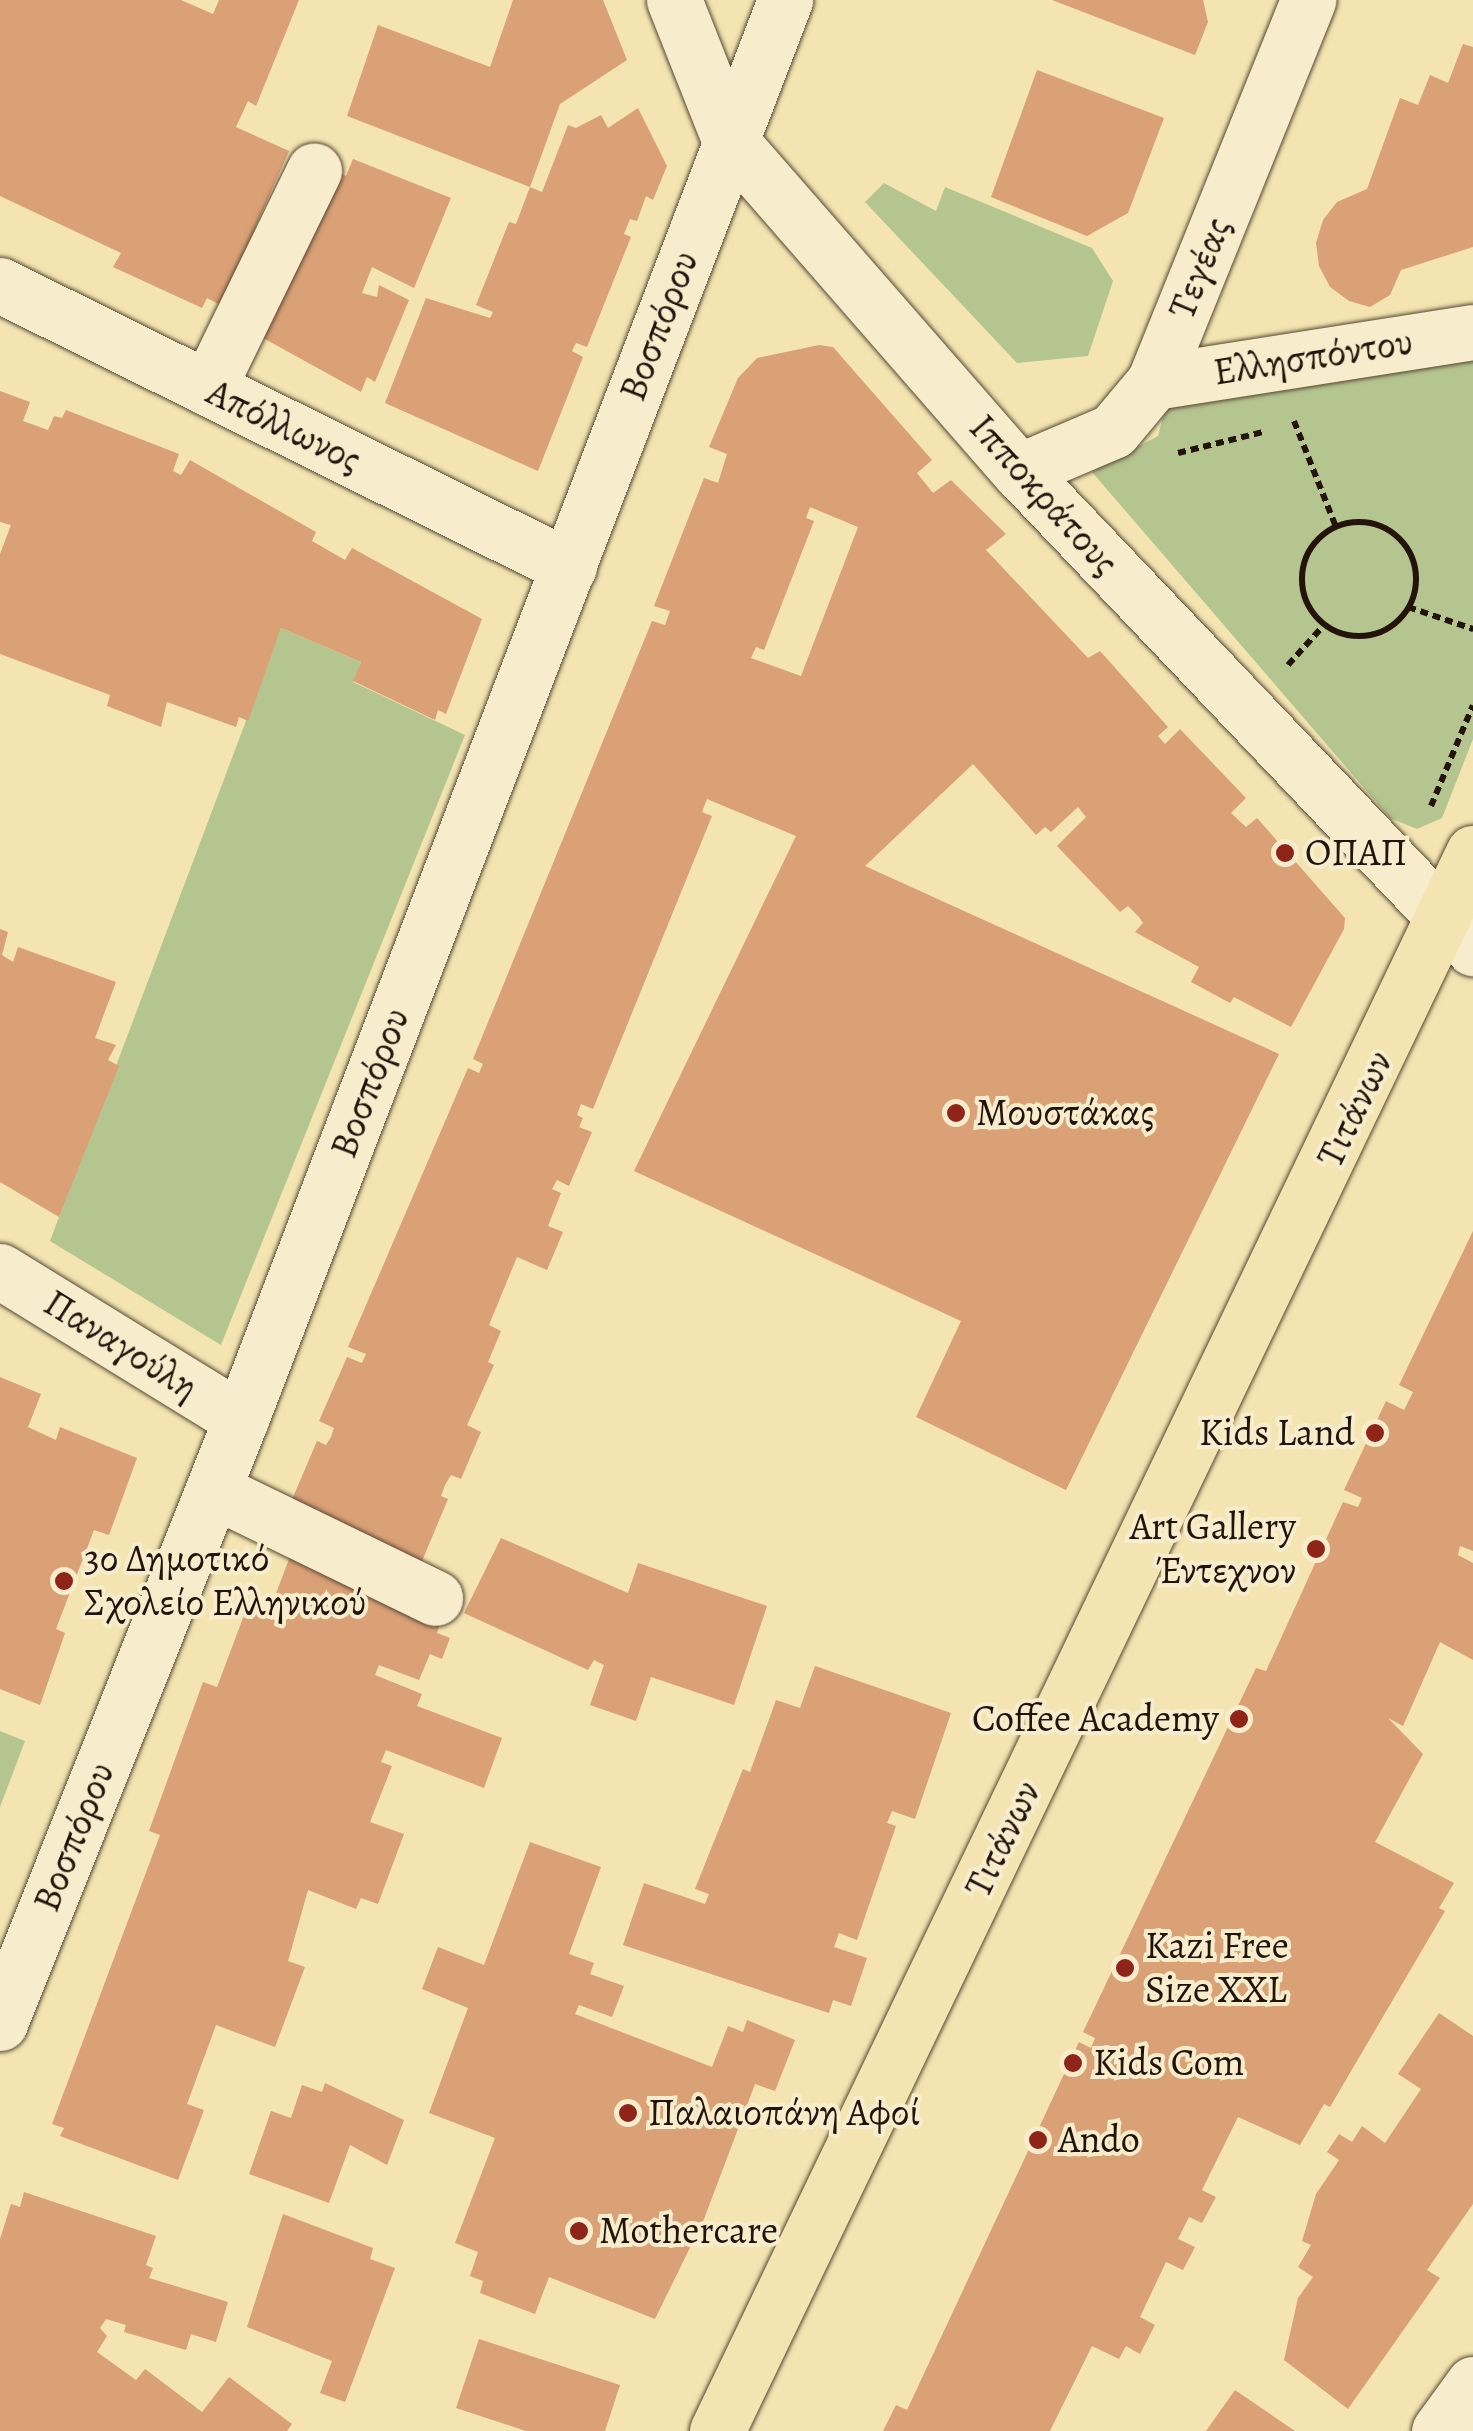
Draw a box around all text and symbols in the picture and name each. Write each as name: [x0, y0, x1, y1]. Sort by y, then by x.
street label: Τεγέας: [1159, 211, 1241, 325]
street label: Βοσπόρου: [610, 245, 708, 407]
street label: Ελλησπόντου: [1210, 319, 1416, 395]
street label: Απόλλωνος: [200, 369, 368, 483]
street label: Ιπποκράτους: [960, 405, 1128, 585]
place label: ΟΠΑΠ: [1305, 830, 1407, 876]
marker: ΟΠΑΠ: [1274, 842, 1296, 864]
street label: Βοσπόρου: [321, 1002, 419, 1164]
street label: Τιτάνων: [1307, 1044, 1403, 1174]
place label: Μουστάκας: [976, 1090, 1154, 1136]
marker: Μουστάκας: [945, 1102, 967, 1124]
street label: Παναγούλη: [36, 1280, 206, 1410]
place label: Kids Land: [1199, 1410, 1355, 1456]
marker: Kids Land: [1364, 1422, 1386, 1444]
place label: Art Gallery Έντεχνον: [1130, 1504, 1296, 1594]
place label: 3ο Δημοτικό Σχολείο Ελληνικού: [84, 1536, 366, 1626]
marker: Art Gallery Έντεχνον: [1305, 1538, 1327, 1560]
marker: 3ο Δημοτικό Σχολείο Ελληνικού: [53, 1570, 75, 1592]
place label: Coffee Academy: [972, 1696, 1219, 1742]
marker: Coffee Academy: [1228, 1708, 1250, 1730]
street label: Βοσπόρου: [24, 1756, 124, 1918]
street label: Τιτάνων: [955, 1774, 1051, 1904]
place label: Kazi Free Size XXL: [1145, 1923, 1289, 2012]
marker: Kazi Free Size XXL: [1114, 1957, 1136, 1979]
place label: Kids Com: [1093, 2040, 1244, 2086]
marker: Kids Com: [1062, 2052, 1084, 2074]
place label: Παλαιοπάνη Αφοί: [648, 2090, 920, 2136]
marker: Παλαιοπάνη Αφοί: [617, 2102, 639, 2124]
place label: Ando: [1058, 2117, 1140, 2163]
marker: Ando: [1027, 2129, 1049, 2151]
place label: Mothercare: [599, 2208, 778, 2254]
marker: Mothercare: [568, 2220, 590, 2242]

